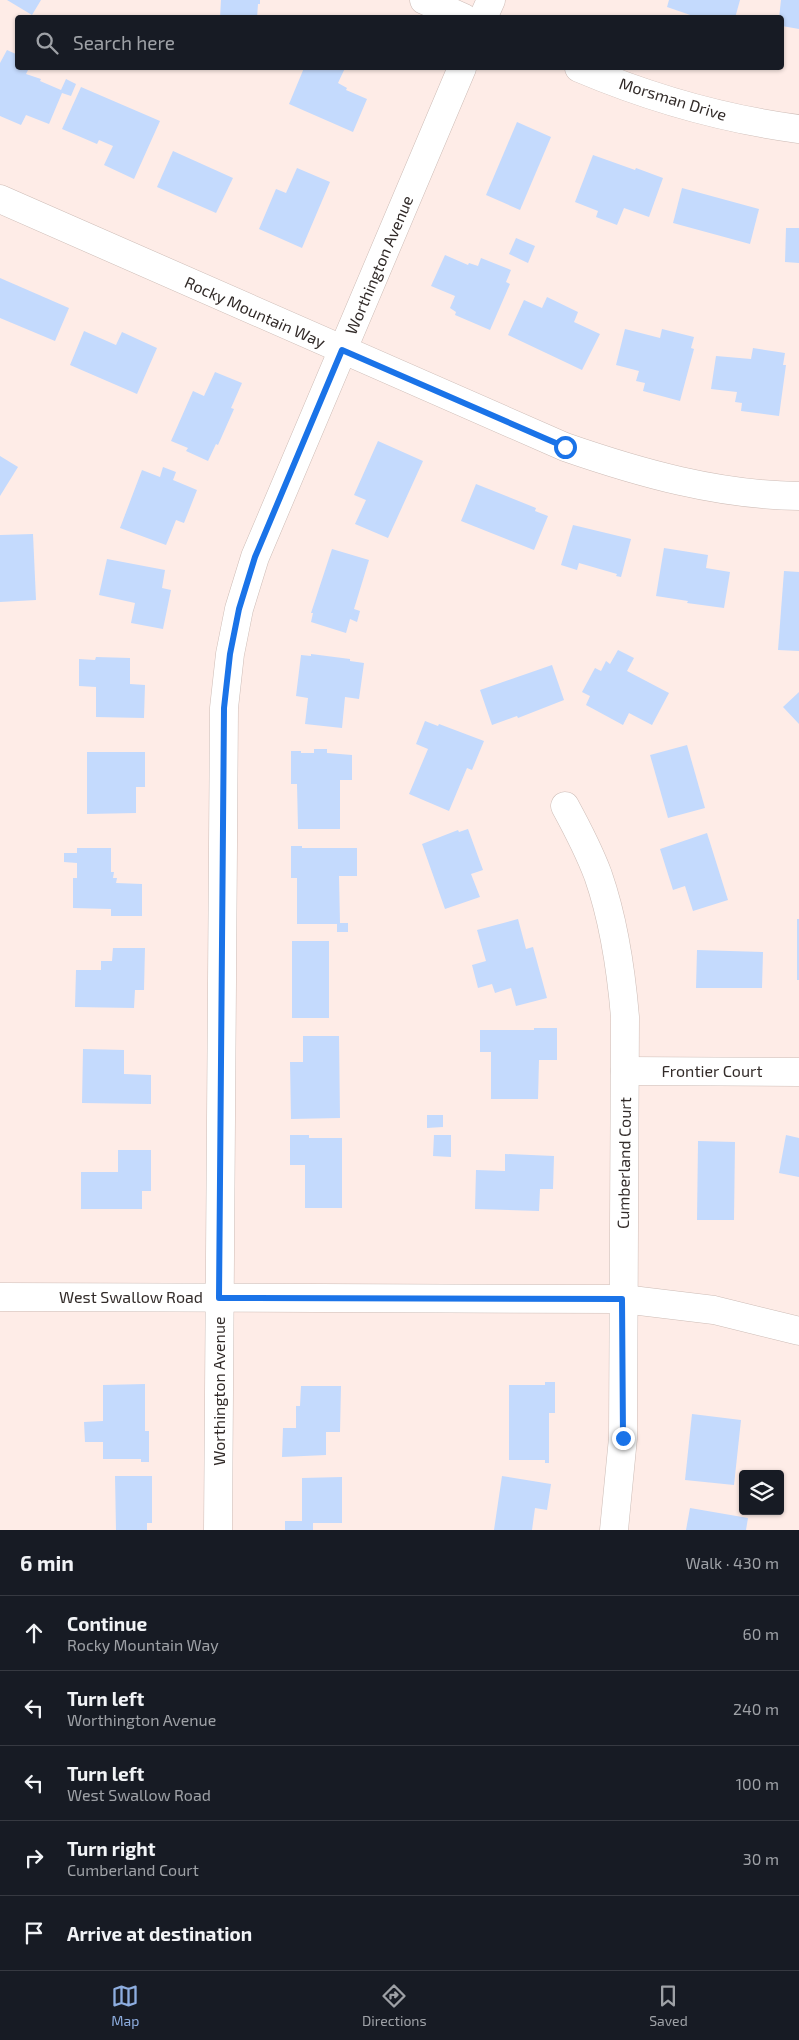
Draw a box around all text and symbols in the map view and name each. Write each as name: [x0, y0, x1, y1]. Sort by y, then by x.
search box: [15, 15, 784, 70]
icon: search: [33, 29, 61, 57]
text: Search here: [73, 31, 175, 54]
street label: Morsman Drive: [617, 73, 729, 124]
street label: Worthington Avenue: [341, 192, 416, 337]
street label: Rocky Mountain Way: [182, 272, 329, 351]
route start: [554, 436, 577, 459]
street label: Frontier Court: [661, 1061, 763, 1080]
street label: Cumberland Court: [613, 1097, 634, 1229]
street label: West Swallow Road: [59, 1287, 203, 1306]
street label: Worthington Avenue: [209, 1316, 228, 1466]
route end: [612, 1427, 635, 1450]
map controls: [739, 1470, 784, 1515]
button: layers: [739, 1470, 784, 1515]
text: 6 min: [20, 1550, 74, 1575]
text: Walk · 430 m: [686, 1553, 779, 1572]
text: Continue: [67, 1612, 147, 1635]
icon: ahead: [20, 1619, 48, 1647]
text: 60 m: [743, 1624, 779, 1643]
text: Rocky Mountain Way: [67, 1635, 219, 1654]
text: Turn left: [67, 1687, 144, 1710]
icon: left: [20, 1694, 48, 1722]
text: 240 m: [733, 1699, 779, 1718]
text: Worthington Avenue: [67, 1710, 216, 1729]
text: Turn left: [67, 1762, 144, 1785]
icon: left: [20, 1769, 48, 1797]
text: 100 m: [736, 1774, 779, 1793]
text: West Swallow Road: [67, 1785, 211, 1804]
text: Turn right: [67, 1837, 155, 1860]
icon: right: [20, 1844, 48, 1872]
text: 30 m: [743, 1849, 779, 1868]
text: Cumberland Court: [67, 1860, 199, 1879]
icon: arrive: [20, 1919, 48, 1947]
text: Arrive at destination: [67, 1922, 252, 1945]
tab: Map: [111, 1982, 139, 2029]
tab: Directions: [362, 1982, 427, 2029]
tab: Saved: [649, 1982, 688, 2029]

